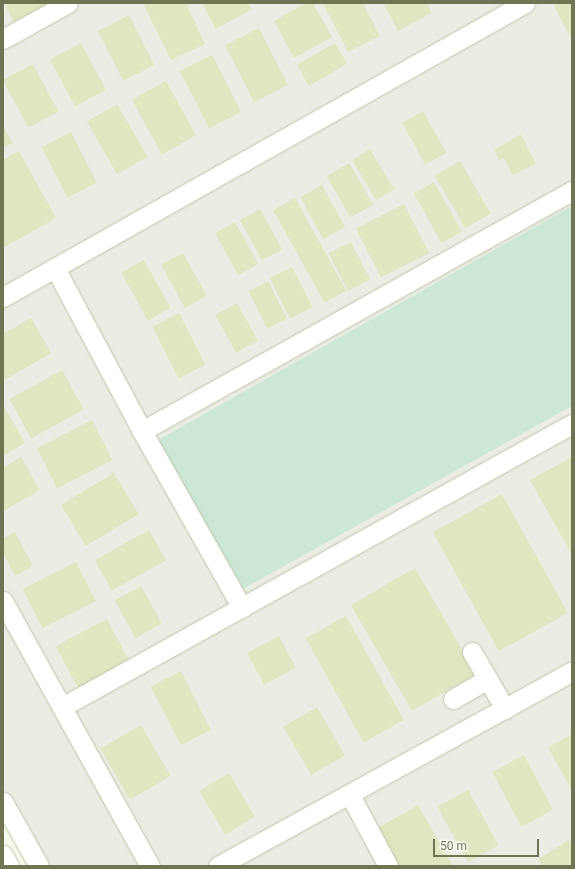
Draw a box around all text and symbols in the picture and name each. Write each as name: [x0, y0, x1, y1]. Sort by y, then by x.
scale bar: [435, 831, 541, 857]
text: 50 m: [440, 839, 467, 853]

